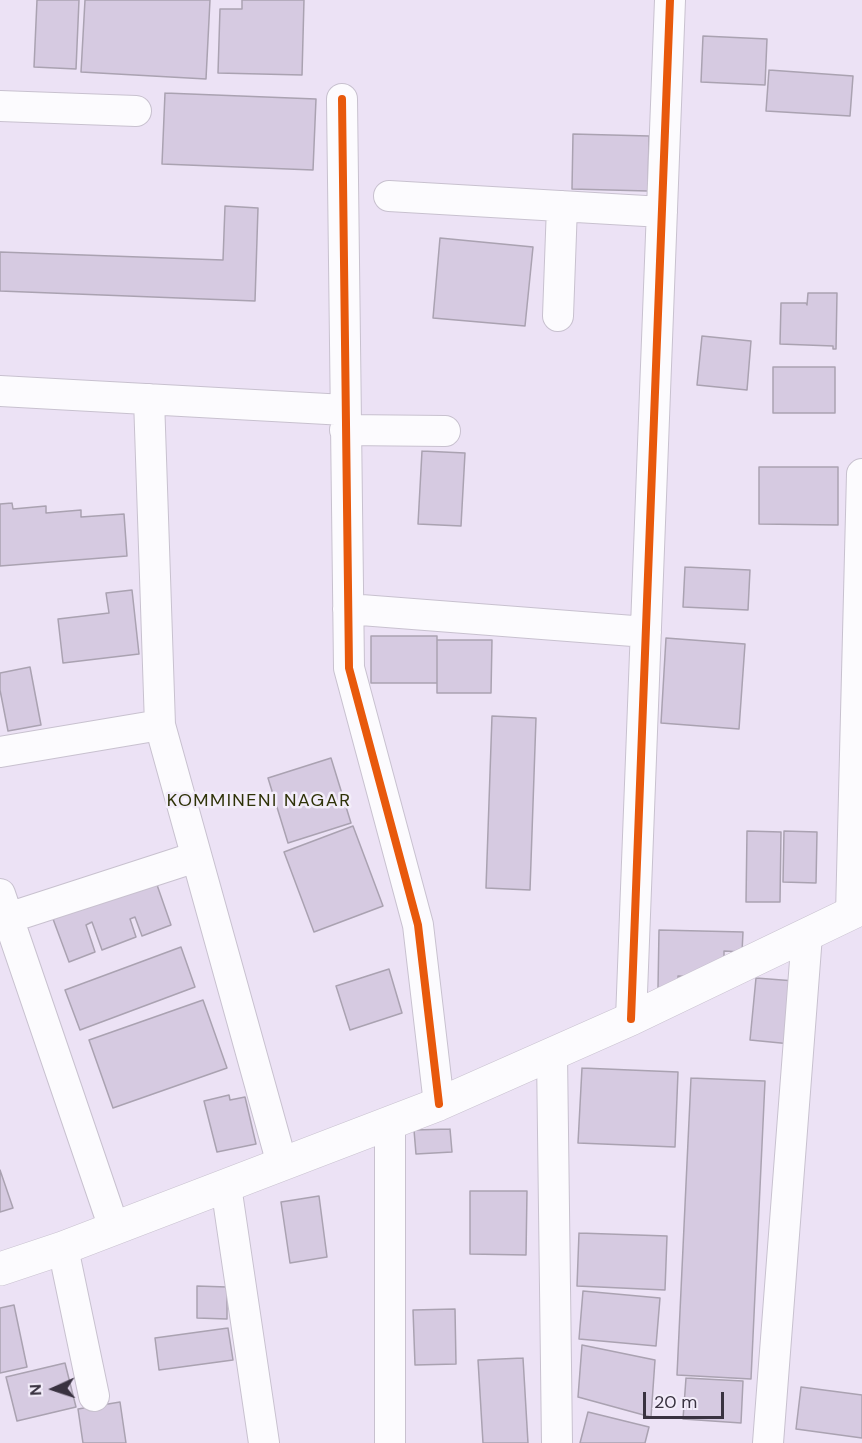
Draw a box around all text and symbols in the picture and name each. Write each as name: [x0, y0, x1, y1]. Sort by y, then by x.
district label: KOMMINENI NAGAR: [167, 790, 351, 812]
north arrow: [24, 1359, 84, 1419]
scale bar: [646, 1380, 727, 1418]
text: N: [25, 1384, 46, 1396]
text: 20 m: [654, 1390, 697, 1414]

